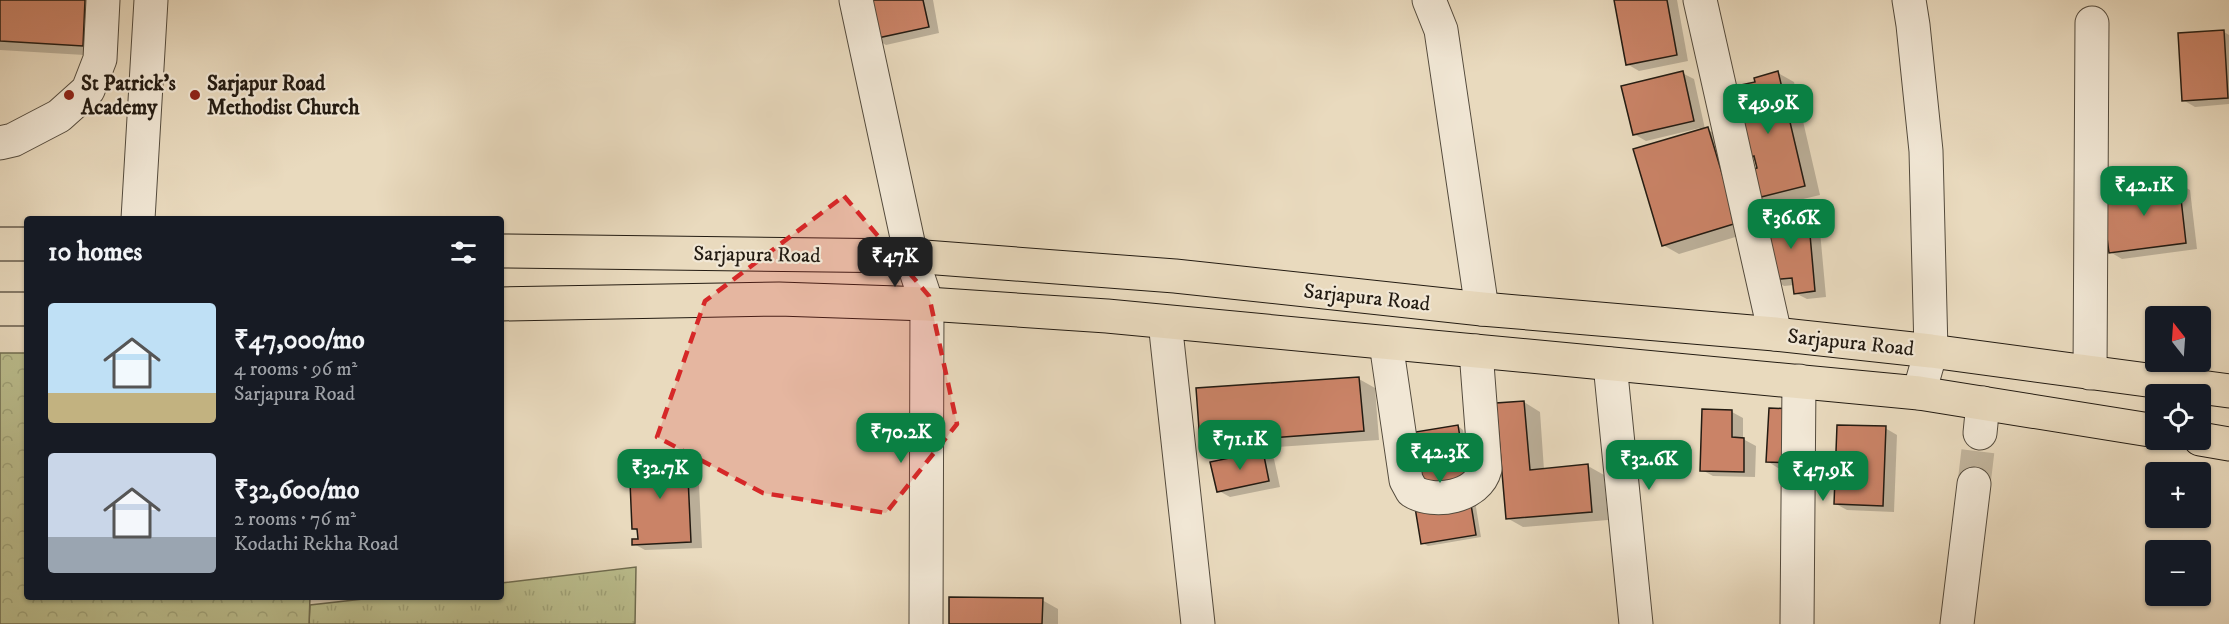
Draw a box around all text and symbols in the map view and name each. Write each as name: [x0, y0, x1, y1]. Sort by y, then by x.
place label: St Patrick's Academy: [80, 71, 176, 121]
place label: Sarjapur Road Methodist Church: [207, 71, 360, 121]
pin: ₹49.9K: [1719, 84, 1817, 135]
marker: St Patrick's Academy: [62, 88, 76, 102]
marker: Sarjapur Road Methodist Church: [188, 88, 202, 102]
text: ₹49.9K: [1737, 91, 1799, 116]
pin: ₹42.1K: [2095, 166, 2193, 217]
text: ₹42.1K: [2114, 173, 2174, 198]
pin: ₹36.6K: [1742, 199, 1840, 250]
text: ₹36.6K: [1762, 206, 1820, 231]
text: 10 homes: [48, 236, 142, 269]
icon: filters: [447, 236, 480, 269]
pin: ₹47K: [859, 237, 931, 288]
street label: Sarjapura Road: [693, 241, 821, 269]
text: ₹47K: [872, 244, 918, 269]
street label: Sarjapura Road: [1302, 278, 1432, 318]
north arrow: [2145, 306, 2211, 372]
map controls: [2145, 306, 2211, 606]
street label: Sarjapura Road: [1786, 323, 1916, 363]
text: ₹47,000/mo: [234, 324, 365, 357]
icon: home: [96, 327, 168, 399]
text: 4 rooms · 96 m²: [234, 357, 357, 382]
text: Sarjapura Road: [234, 382, 355, 407]
button: locate: [2145, 384, 2211, 450]
pin: ₹70.2K: [852, 413, 950, 464]
text: ₹70.2K: [870, 420, 932, 445]
pin: ₹71.1K: [1191, 420, 1289, 471]
text: ₹71.1K: [1212, 427, 1268, 452]
pin: ₹42.3K: [1391, 433, 1489, 484]
text: ₹42.3K: [1410, 440, 1470, 465]
pin: ₹32.6K: [1600, 440, 1698, 491]
text: ₹32.6K: [1620, 447, 1678, 472]
pin: ₹32.7K: [611, 449, 709, 500]
pin: ₹47.9K: [1774, 451, 1872, 502]
text: ₹32.7K: [631, 456, 689, 481]
text: ₹47.9K: [1792, 458, 1854, 483]
button: +: [2145, 462, 2211, 528]
text: ₹32,600/mo: [234, 474, 359, 507]
icon: home: [96, 477, 168, 549]
text: 2 rooms · 76 m²: [234, 507, 356, 532]
text: Kodathi Rekha Road: [234, 532, 398, 557]
button: −: [2145, 540, 2211, 606]

